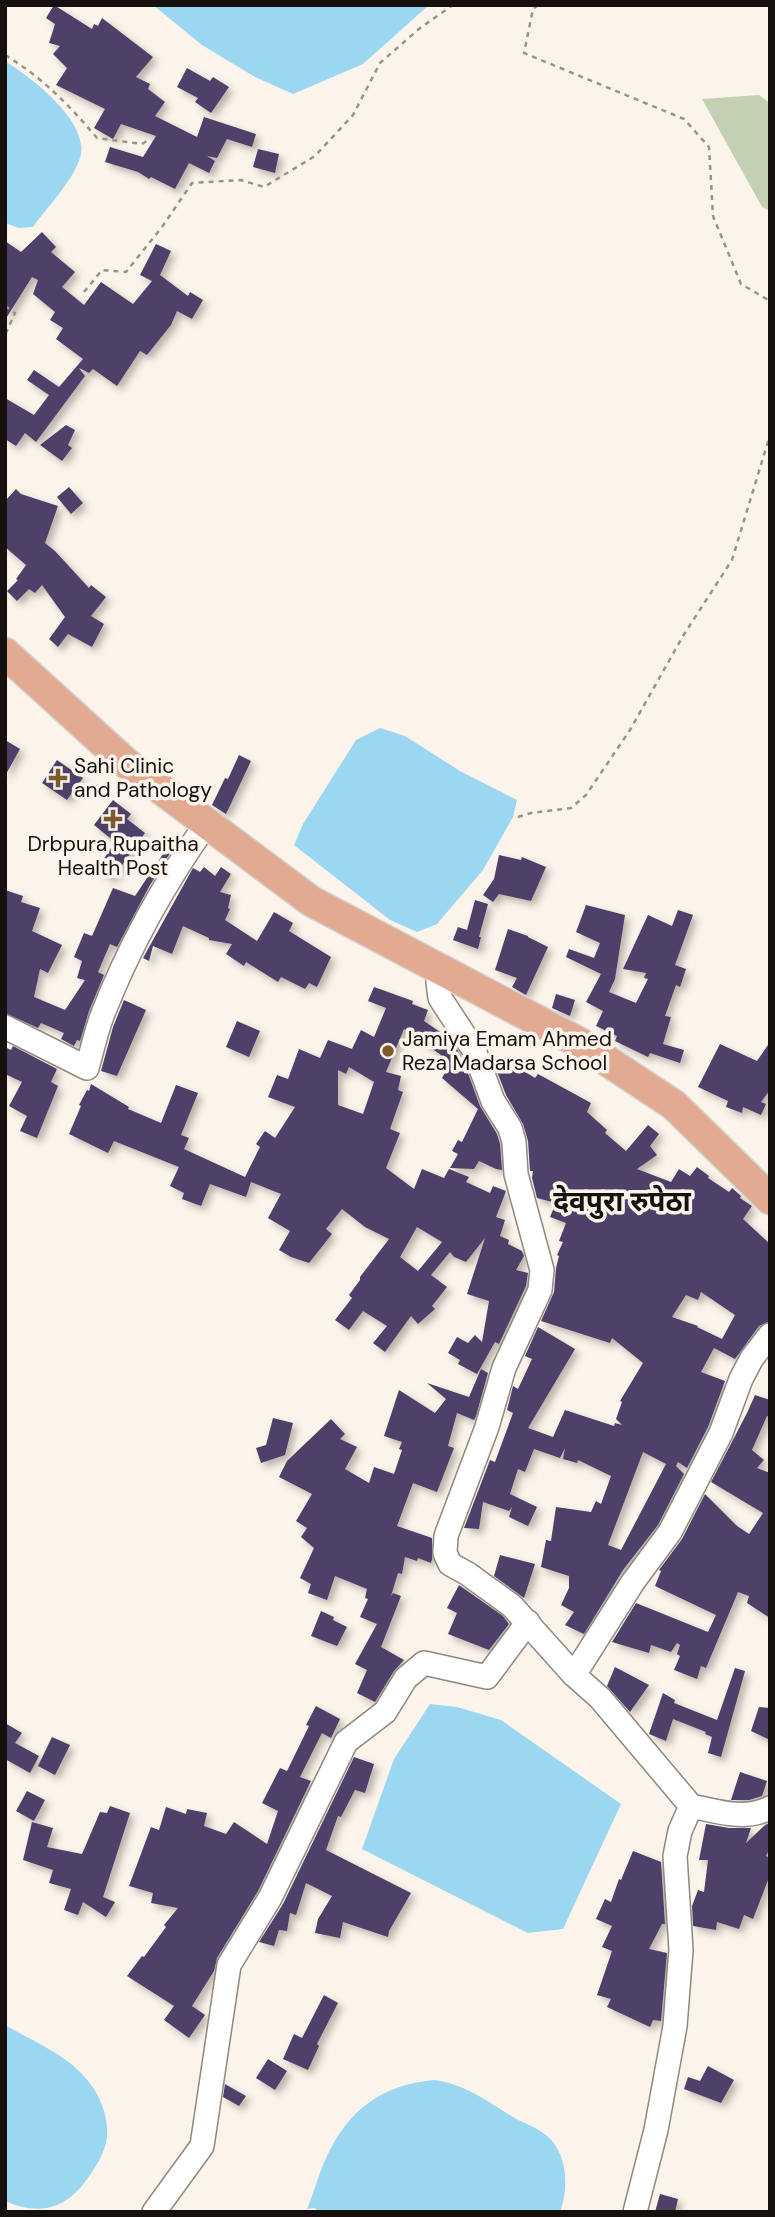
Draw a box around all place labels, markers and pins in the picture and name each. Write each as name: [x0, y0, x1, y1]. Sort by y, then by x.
place label: Sahi Clinic and Pathology: [74, 752, 212, 804]
marker: Sahi Clinic and Pathology: [48, 768, 68, 788]
marker: Drbpura Rupaitha Health Post: [103, 809, 123, 829]
place label: Drbpura Rupaitha Health Post: [27, 830, 199, 882]
place label: Jamiya Emam Ahmed Reza Madarsa School: [402, 1025, 612, 1077]
marker: Jamiya Emam Ahmed Reza Madarsa School: [380, 1043, 396, 1059]

